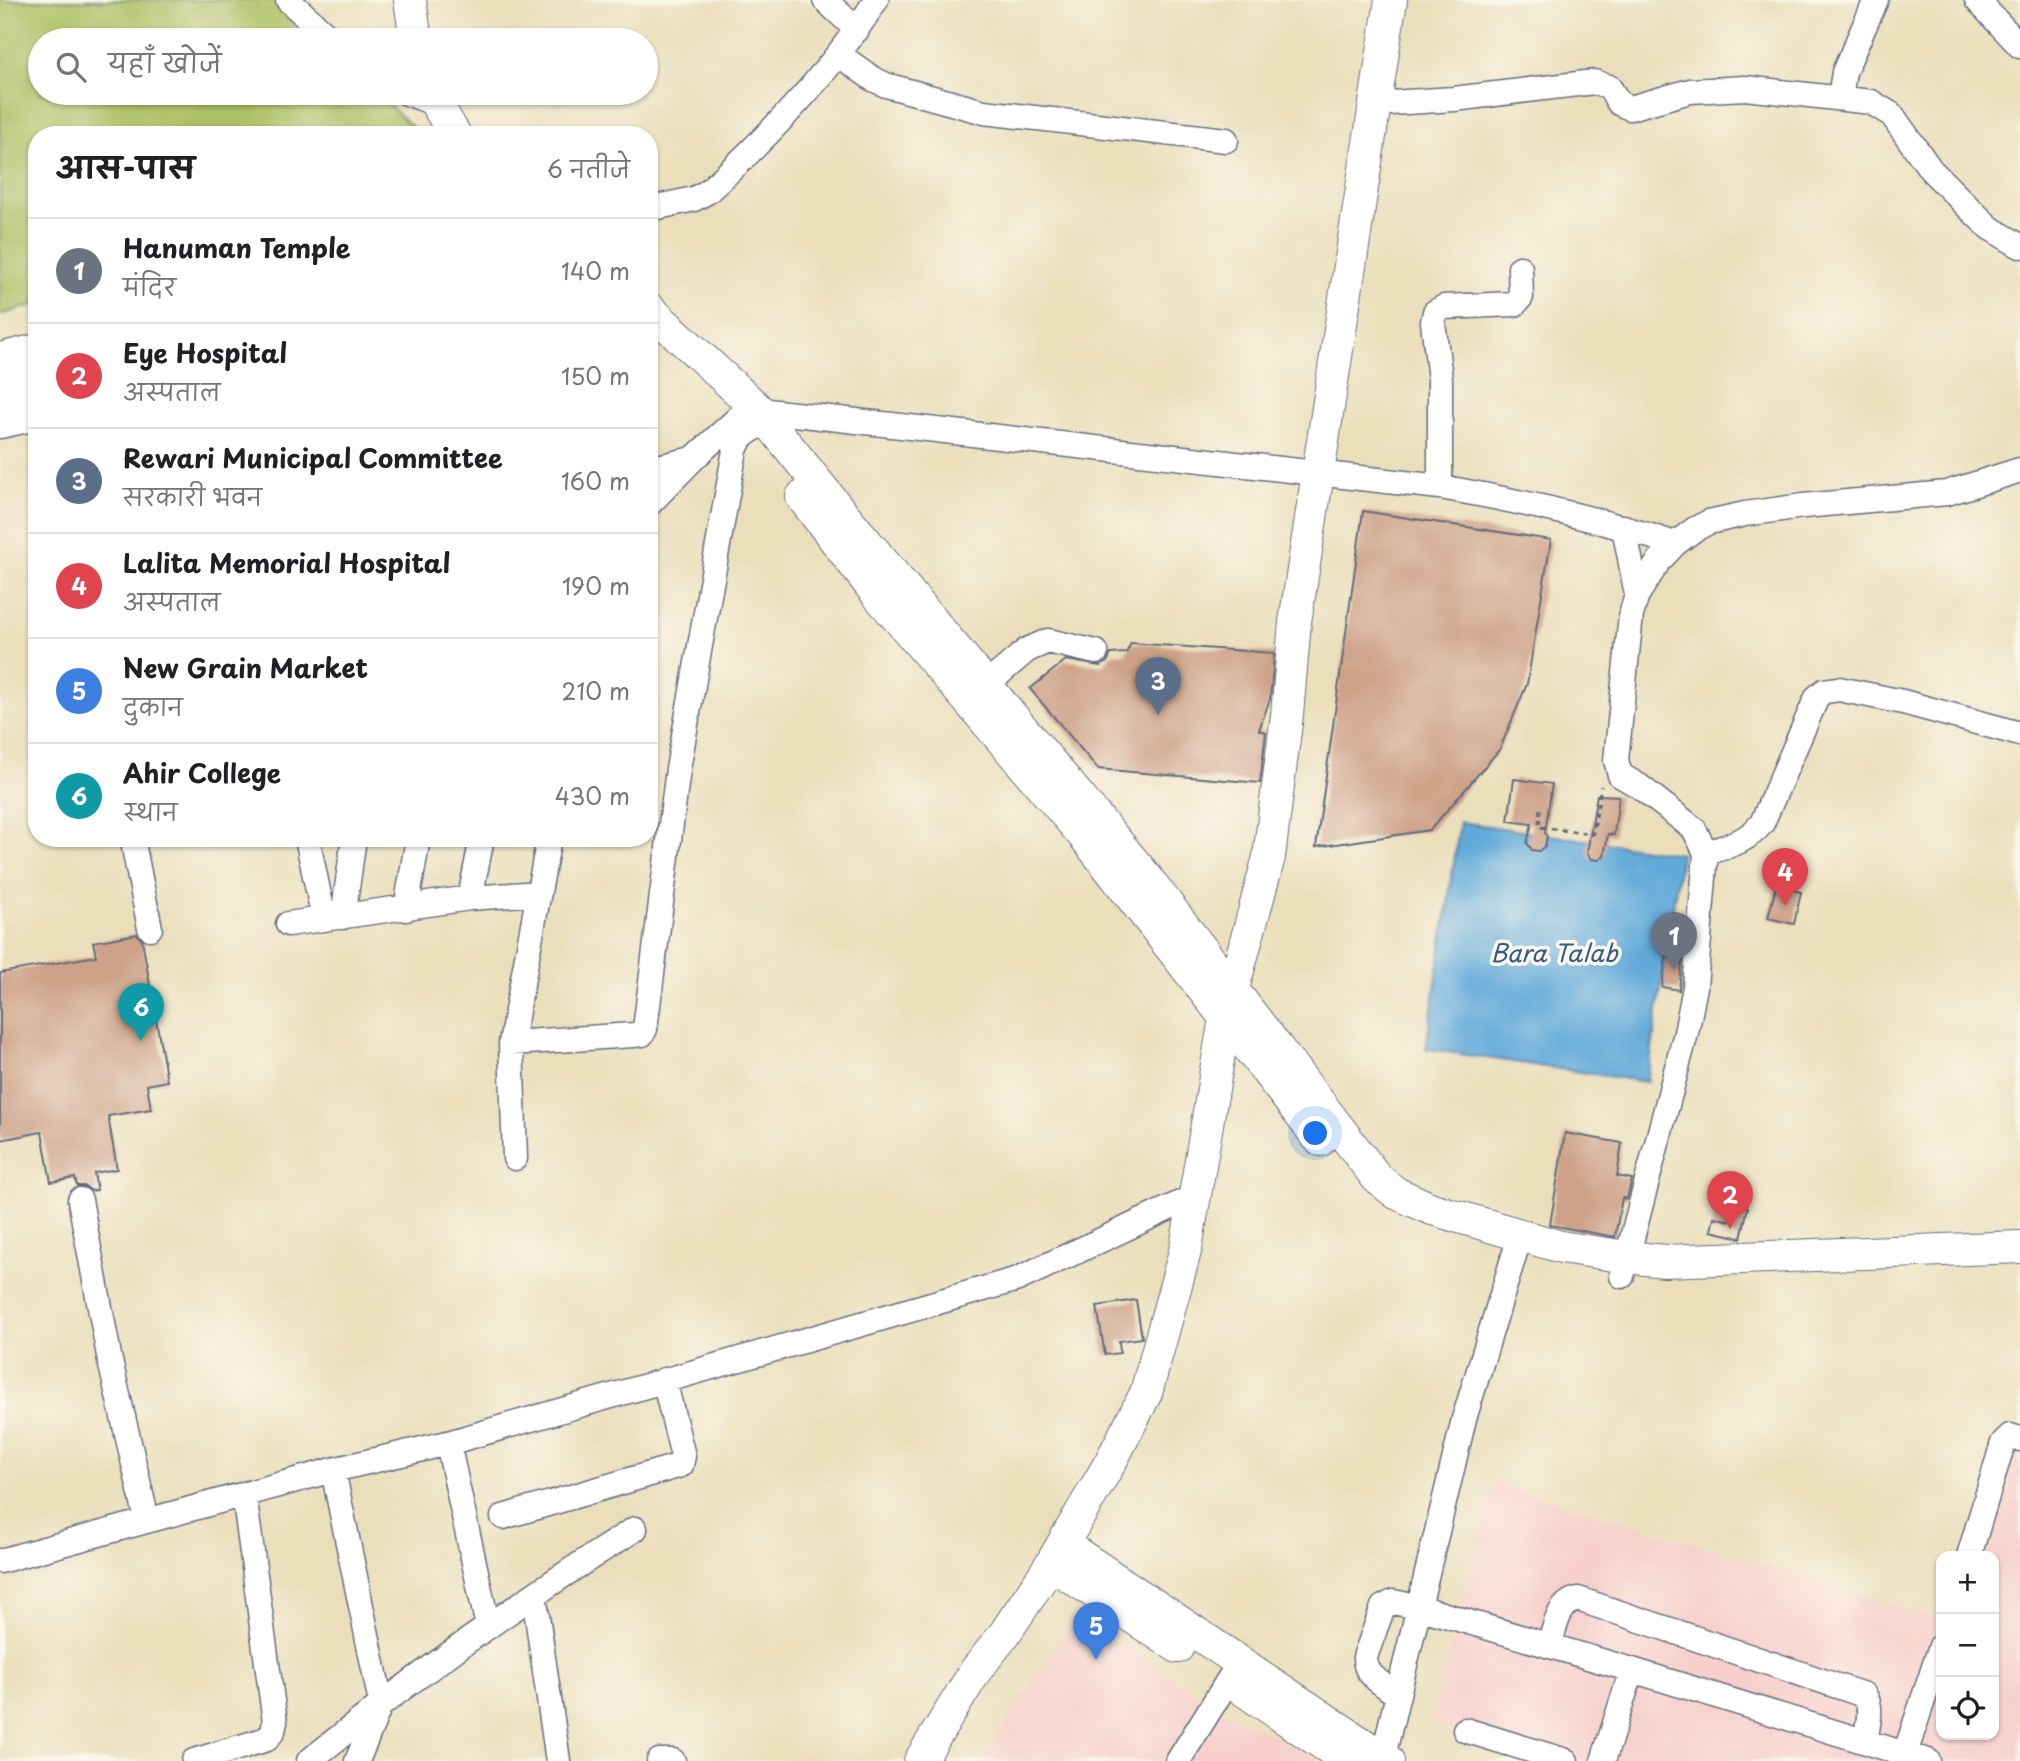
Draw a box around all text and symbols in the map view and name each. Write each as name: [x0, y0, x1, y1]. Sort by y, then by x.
search box: [28, 28, 658, 105]
text: यहाँ खोजें: [108, 43, 222, 82]
icon: search: [52, 48, 90, 86]
text: आस-पास: [56, 144, 195, 189]
text: 6 नतीजे: [547, 151, 630, 186]
text: Hanuman Temple: [123, 228, 350, 267]
text: 1: [74, 253, 85, 288]
text: 140 m: [561, 253, 630, 288]
text: मंदिर: [123, 269, 176, 304]
text: Eye Hospital: [123, 333, 287, 372]
text: 2: [71, 358, 87, 393]
text: 150 m: [561, 358, 630, 393]
text: अस्पताल: [123, 374, 221, 409]
text: Rewari Municipal Committee: [123, 438, 503, 477]
text: 3: [71, 463, 87, 498]
text: 160 m: [561, 463, 630, 498]
text: सरकारी भवन: [123, 479, 262, 514]
text: Lalita Memorial Hospital: [123, 543, 450, 582]
text: 4: [71, 568, 87, 603]
text: 190 m: [562, 568, 630, 603]
text: अस्पताल: [123, 584, 221, 619]
text: New Grain Market: [123, 648, 368, 687]
pin: 3: [1135, 657, 1181, 715]
text: 5: [72, 673, 86, 708]
text: 210 m: [562, 673, 630, 708]
text: दुकान: [123, 689, 183, 724]
text: Ahir College: [123, 753, 281, 792]
text: 6: [71, 778, 87, 813]
text: 430 m: [555, 778, 630, 813]
text: स्थान: [123, 794, 178, 829]
pin: 4: [1762, 848, 1808, 906]
pin: 1: [1651, 912, 1697, 970]
water label: Bara Talab: [1490, 934, 1619, 970]
pin: 6: [118, 983, 164, 1041]
your location: [1298, 1116, 1332, 1150]
pin: 2: [1707, 1171, 1753, 1229]
map controls: [1936, 1551, 1999, 1740]
button: +: [1936, 1551, 1999, 1614]
pin: 5: [1073, 1602, 1119, 1660]
button: −: [1936, 1614, 1999, 1677]
button: locate: [1936, 1677, 1999, 1740]

